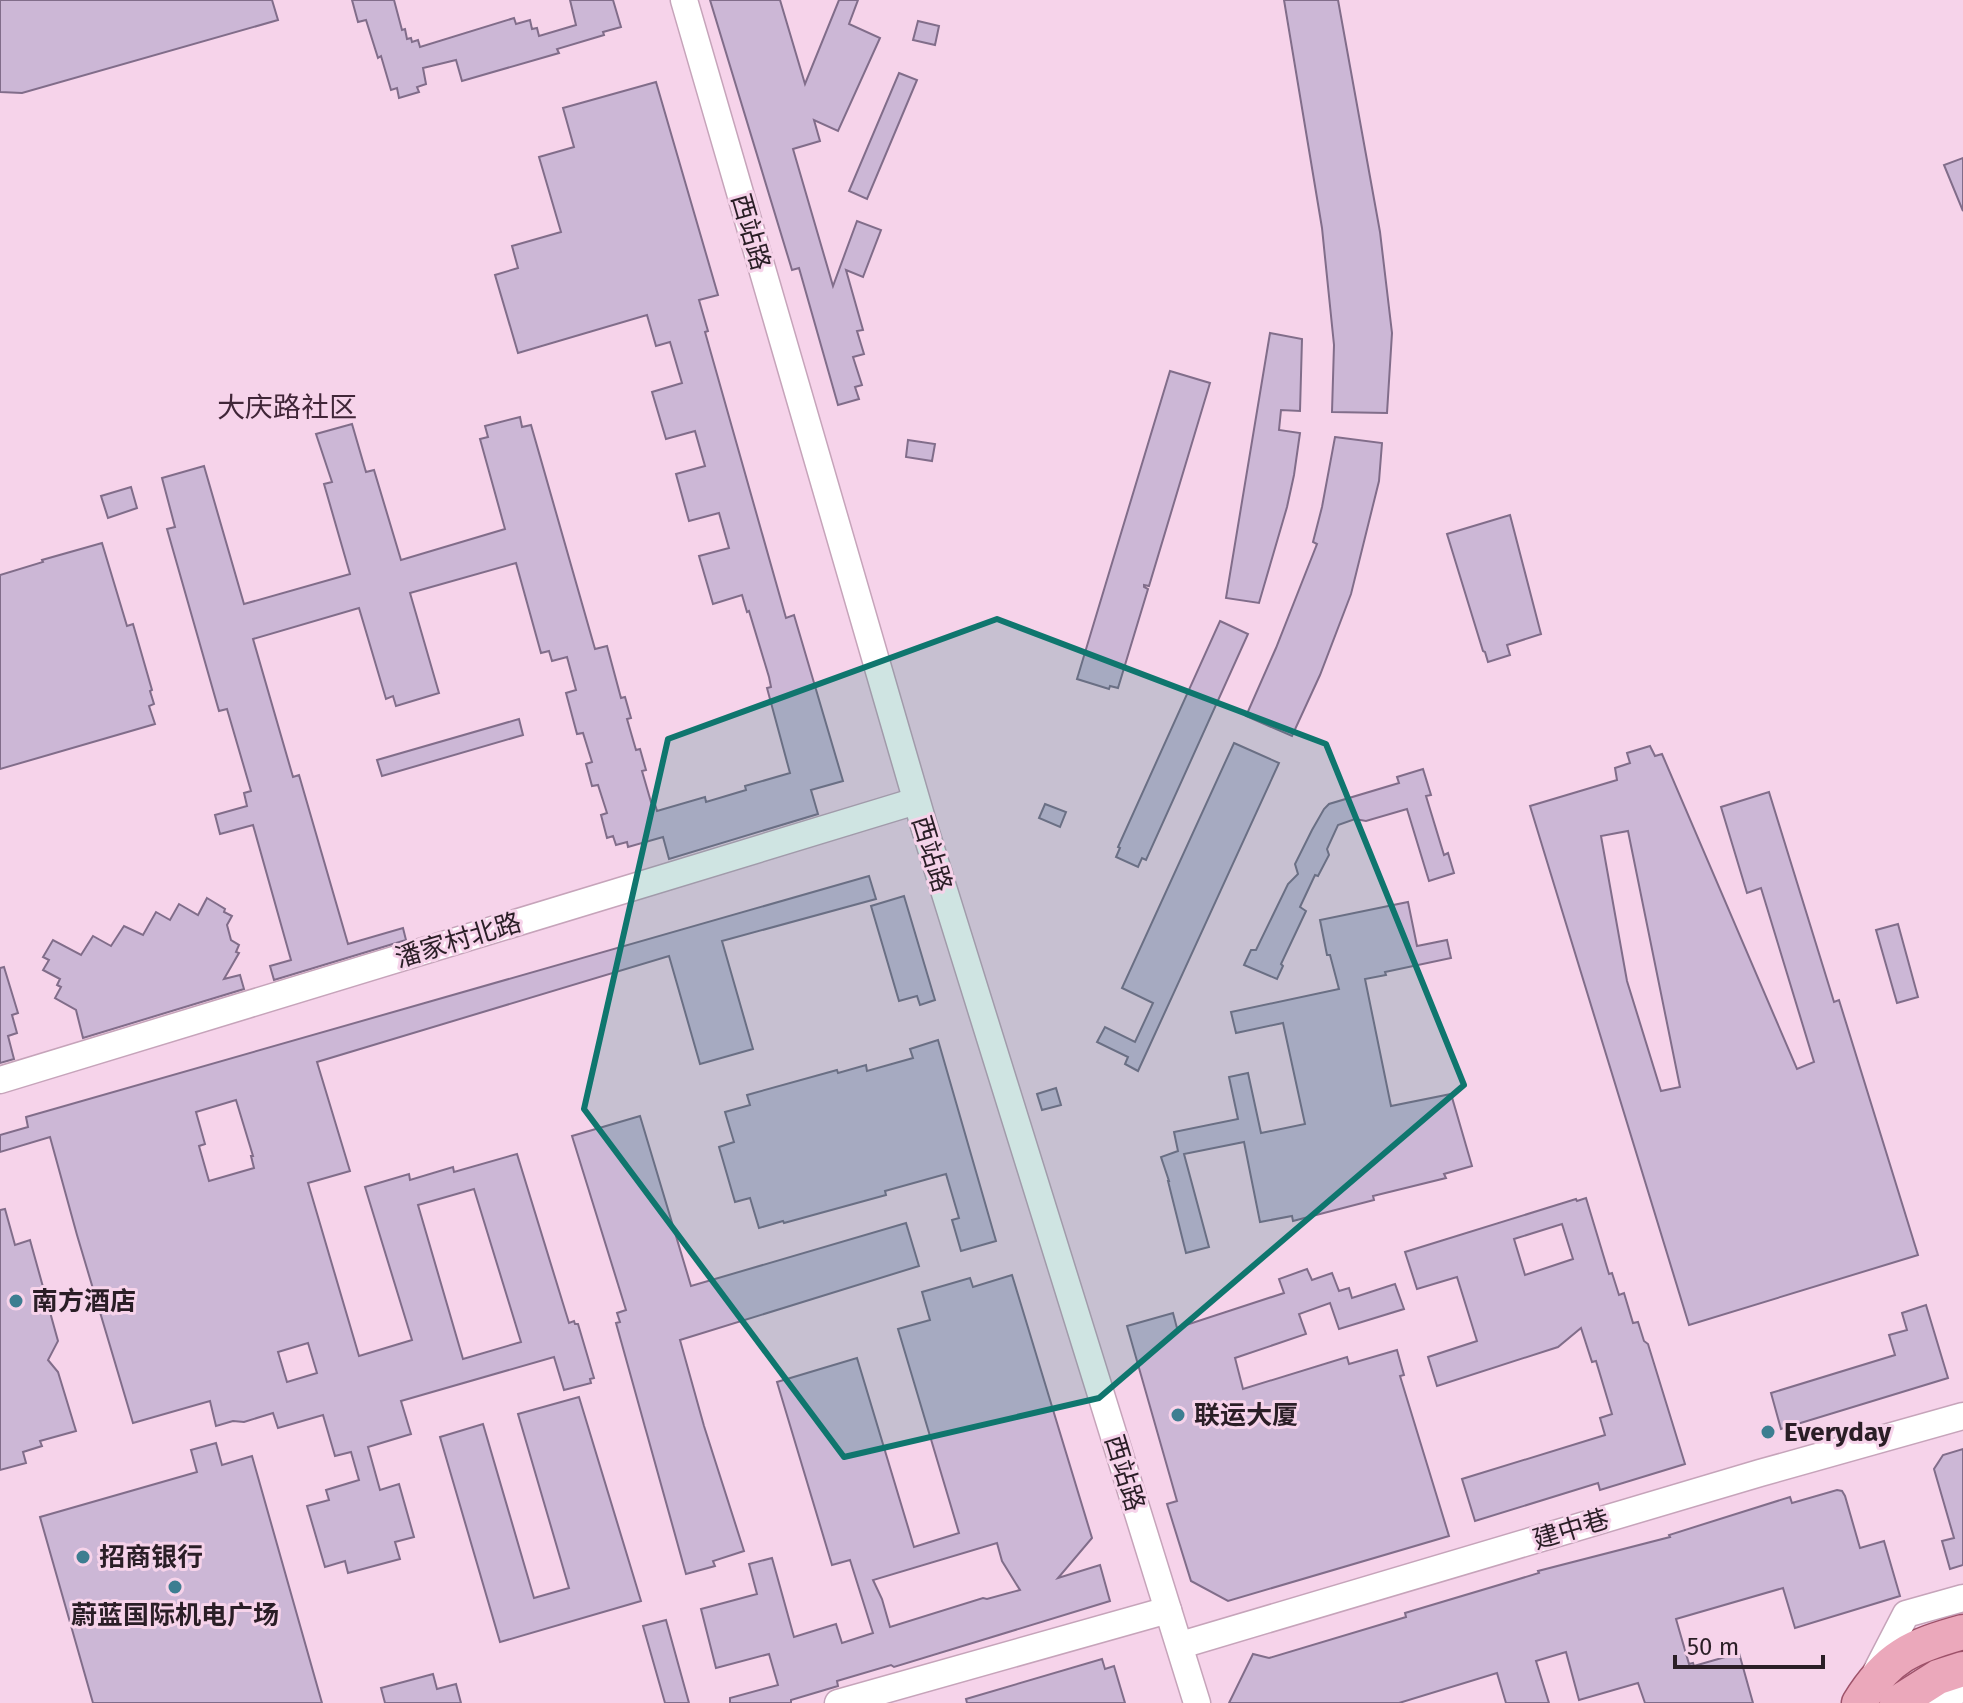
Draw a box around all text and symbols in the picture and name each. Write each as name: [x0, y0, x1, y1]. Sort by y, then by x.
street label: 西站路: [725, 190, 776, 274]
district label: 大庆路社区: [217, 391, 357, 424]
street label: 西站路: [905, 812, 958, 896]
street label: 潘家村北路: [391, 907, 525, 974]
place label: 南方酒店: [32, 1286, 136, 1317]
marker: 南方酒店: [7, 1292, 25, 1310]
place label: 联运大厦: [1194, 1400, 1298, 1431]
marker: 联运大厦: [1169, 1406, 1187, 1424]
place label: Everyday: [1784, 1417, 1892, 1448]
marker: Everyday: [1759, 1423, 1777, 1441]
street label: 西站路: [1098, 1431, 1151, 1515]
street label: 建中巷: [1529, 1503, 1613, 1556]
place label: 招商银行: [99, 1542, 203, 1573]
marker: 招商银行: [74, 1548, 92, 1566]
marker: 蔚蓝国际机电广场: [166, 1578, 184, 1596]
place label: 蔚蓝国际机电广场: [71, 1600, 279, 1631]
scale bar: [1675, 1619, 1823, 1669]
text: 50 m: [1687, 1633, 1739, 1661]

